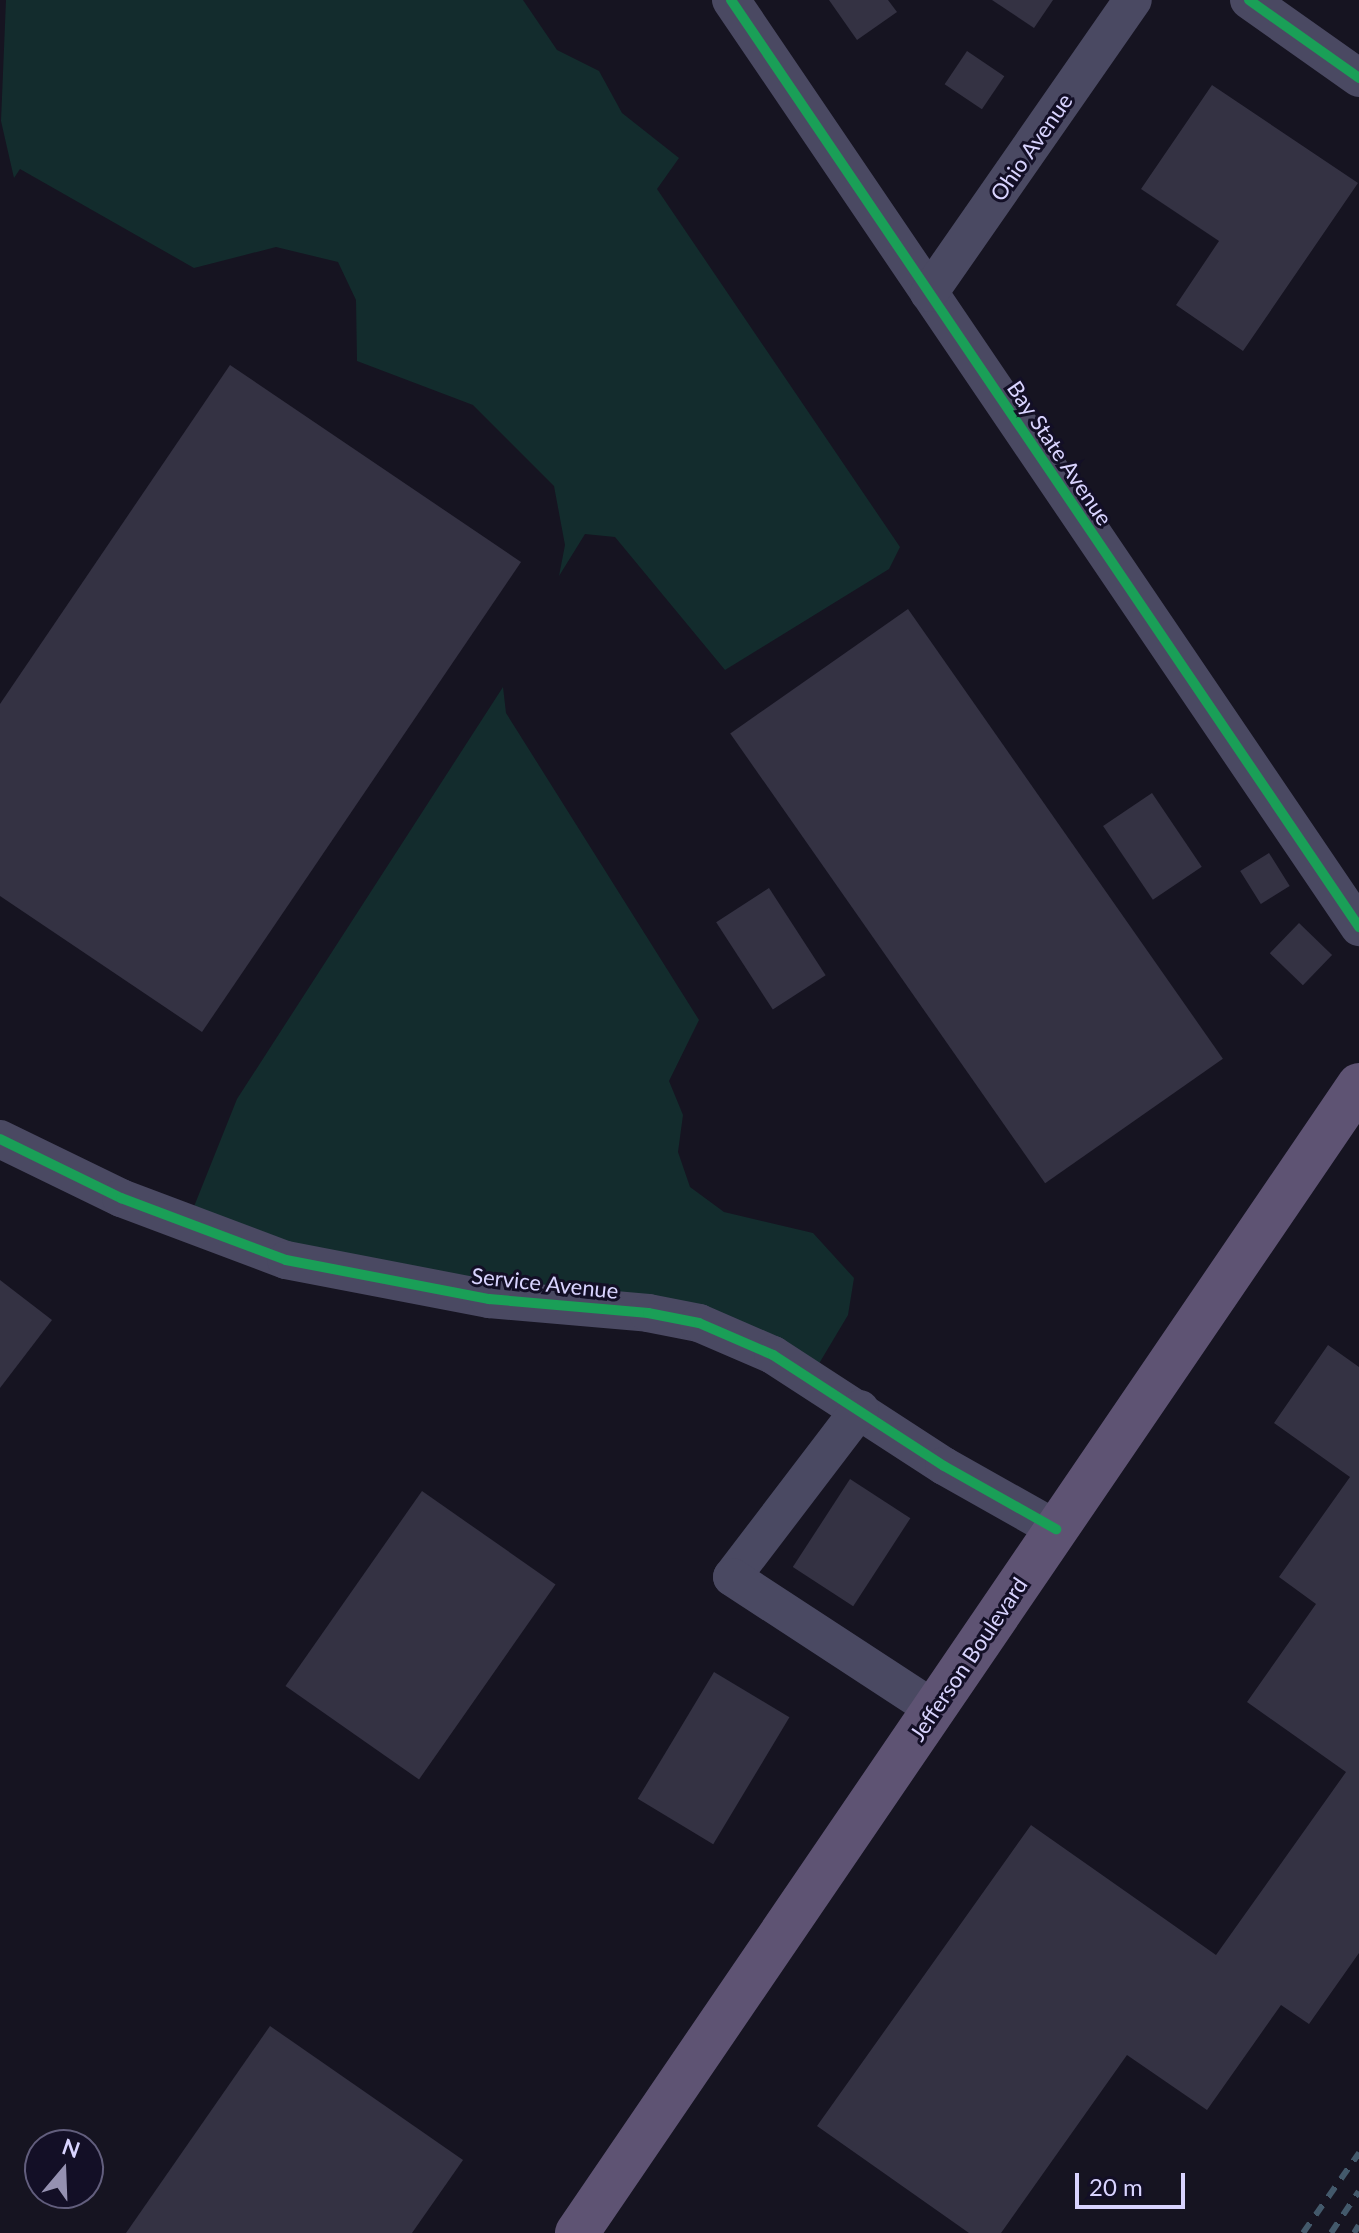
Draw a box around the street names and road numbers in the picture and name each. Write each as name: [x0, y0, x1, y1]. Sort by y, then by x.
street label: Ohio Avenue: [984, 88, 1078, 206]
street label: Bay State Avenue: [1002, 375, 1118, 531]
street label: Service Avenue: [470, 1262, 620, 1304]
street label: Jefferson Boulevard: [904, 1572, 1032, 1746]

